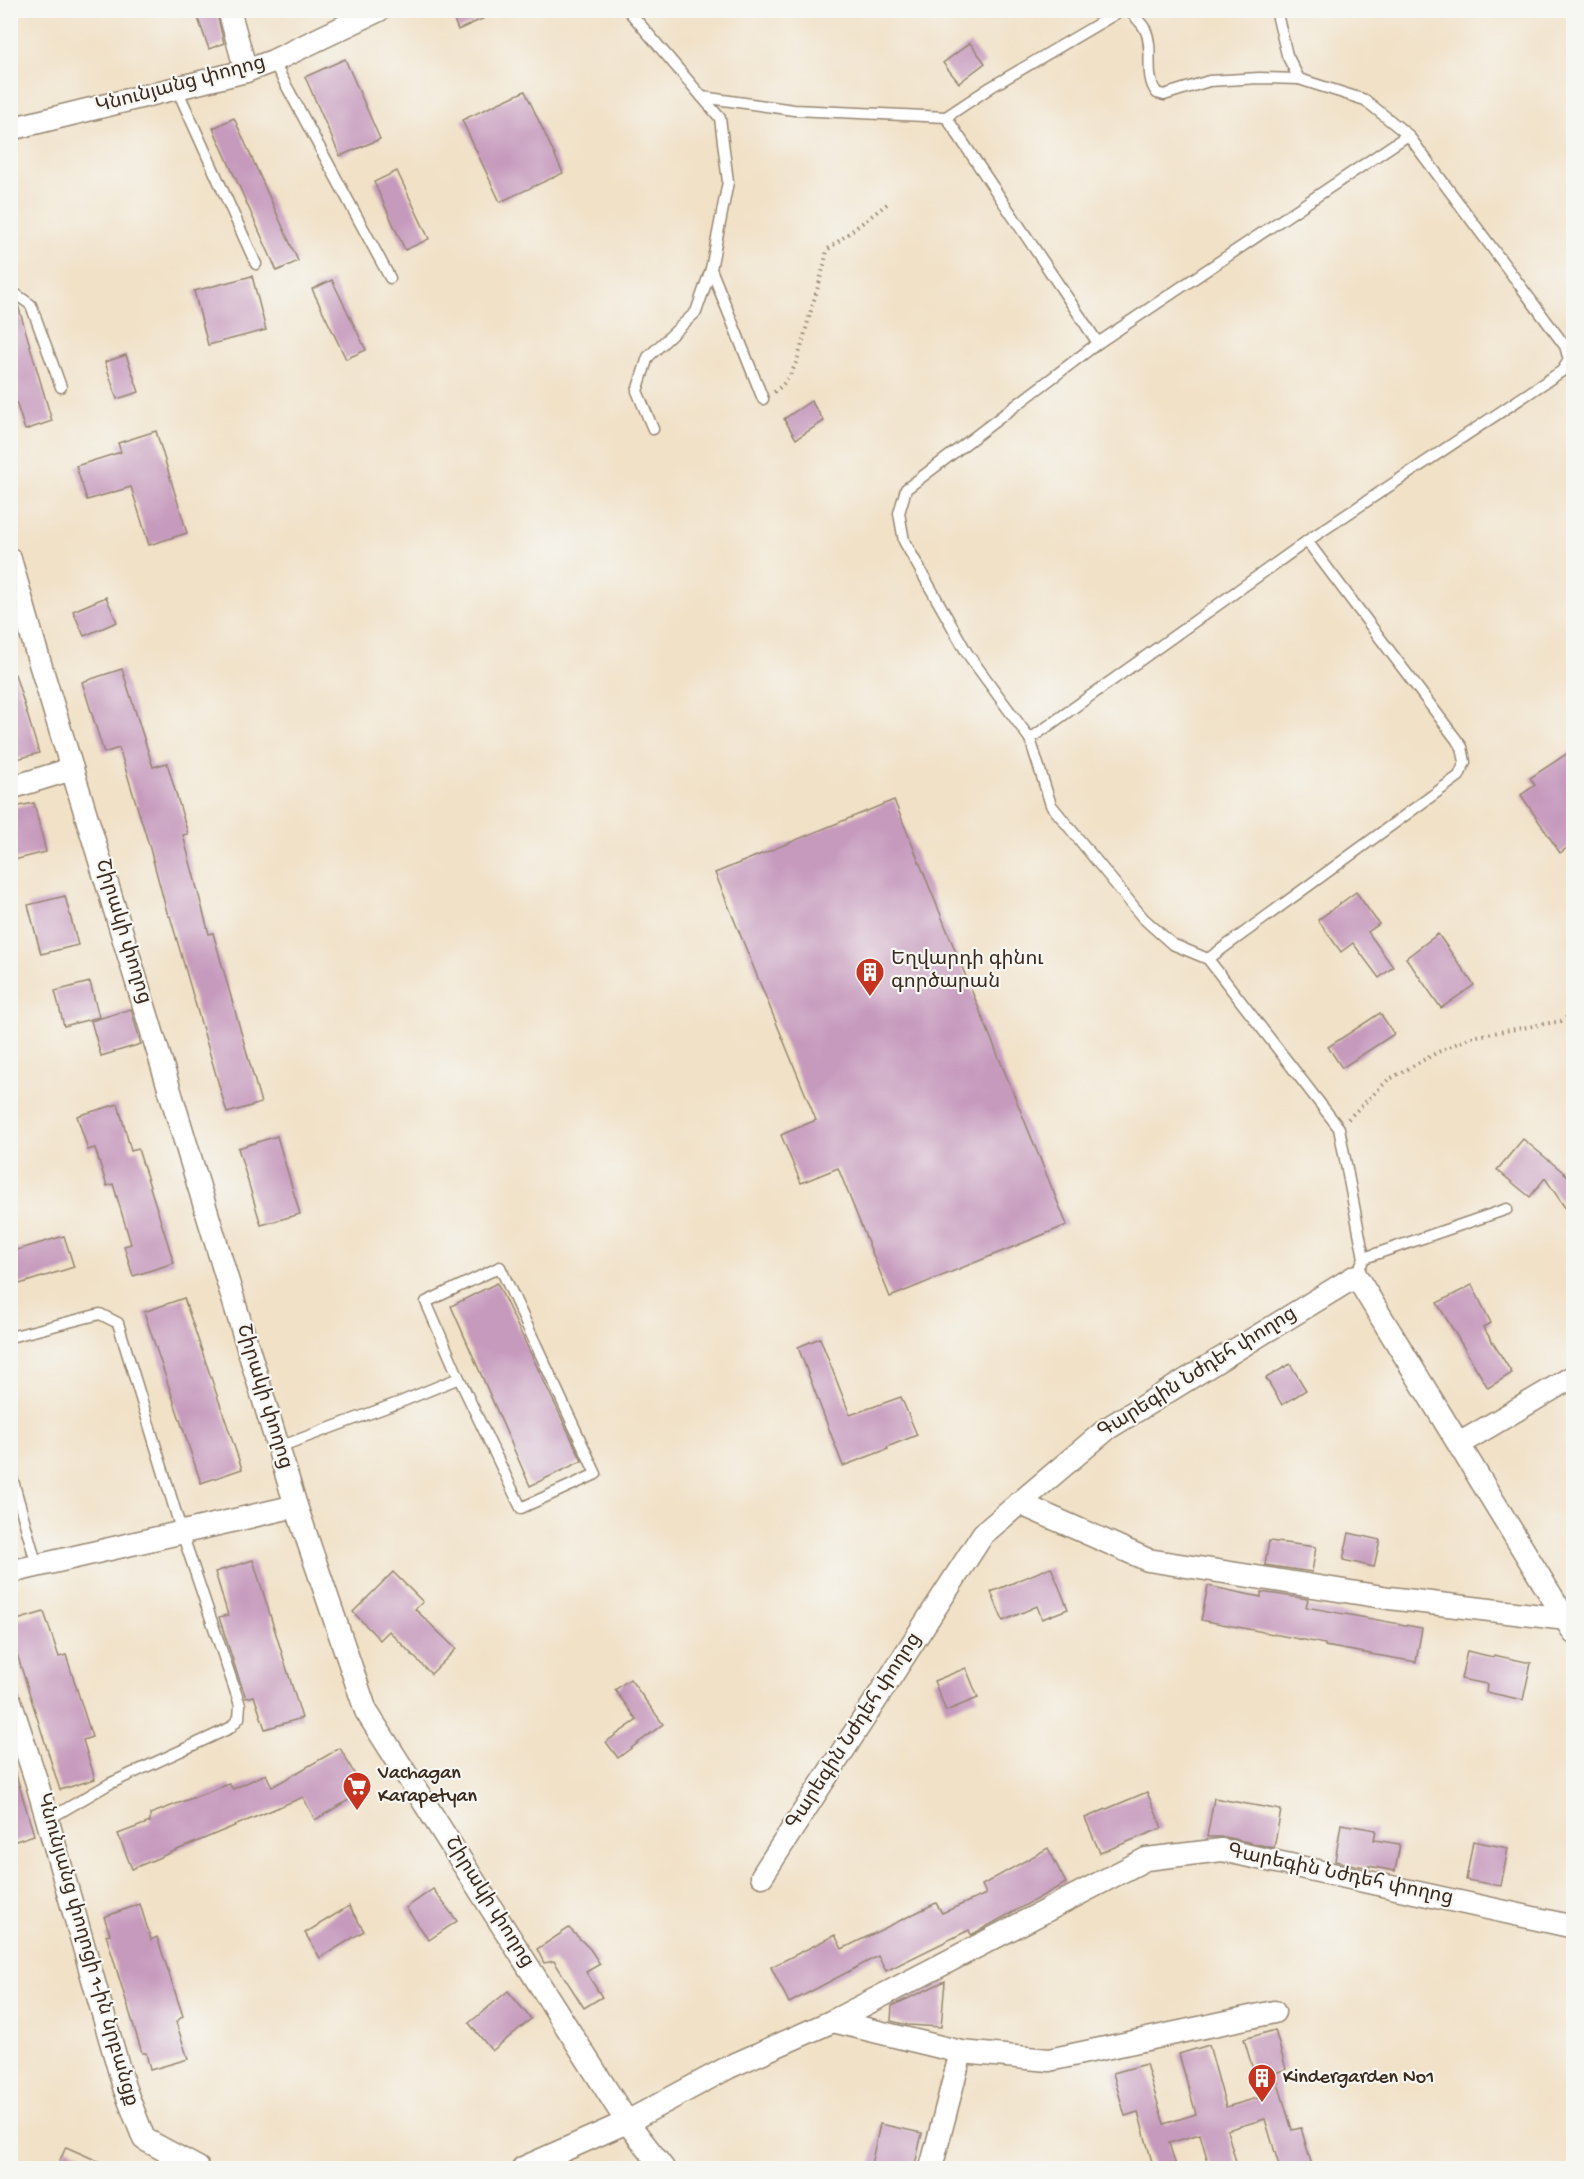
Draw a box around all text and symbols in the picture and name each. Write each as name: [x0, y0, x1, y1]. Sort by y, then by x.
street label: Կնունյանց փողոց: [93, 51, 268, 120]
street label: Շիրակի փողոց: [89, 857, 155, 1007]
place label: Եղվարդի գինու գործարան: [891, 948, 1044, 995]
building icon: Եղվարդի գինու գործարան: [854, 956, 886, 998]
street label: Գարեգին Նժդեհ փողոց: [1094, 1302, 1302, 1445]
street label: Շիրակի փողոց: [230, 1322, 296, 1472]
street label: Գարեգին Նժդեհ փողոց: [782, 1629, 927, 1835]
place label: Vachagan Karapetyan: [377, 1763, 478, 1809]
supermarket icon: Vachagan Karapetyan: [341, 1770, 373, 1812]
street label: Կնունյանց փողոցի 1-ին նրբանցք: [30, 1791, 143, 2109]
street label: Շիրակի փողոց: [439, 1833, 537, 1973]
street label: Գարեգին Նժդեհ փողոց: [1225, 1840, 1455, 1911]
building icon: Kindergarden No1: [1246, 2062, 1278, 2104]
place label: Kindergarden No1: [1283, 2067, 1434, 2090]

